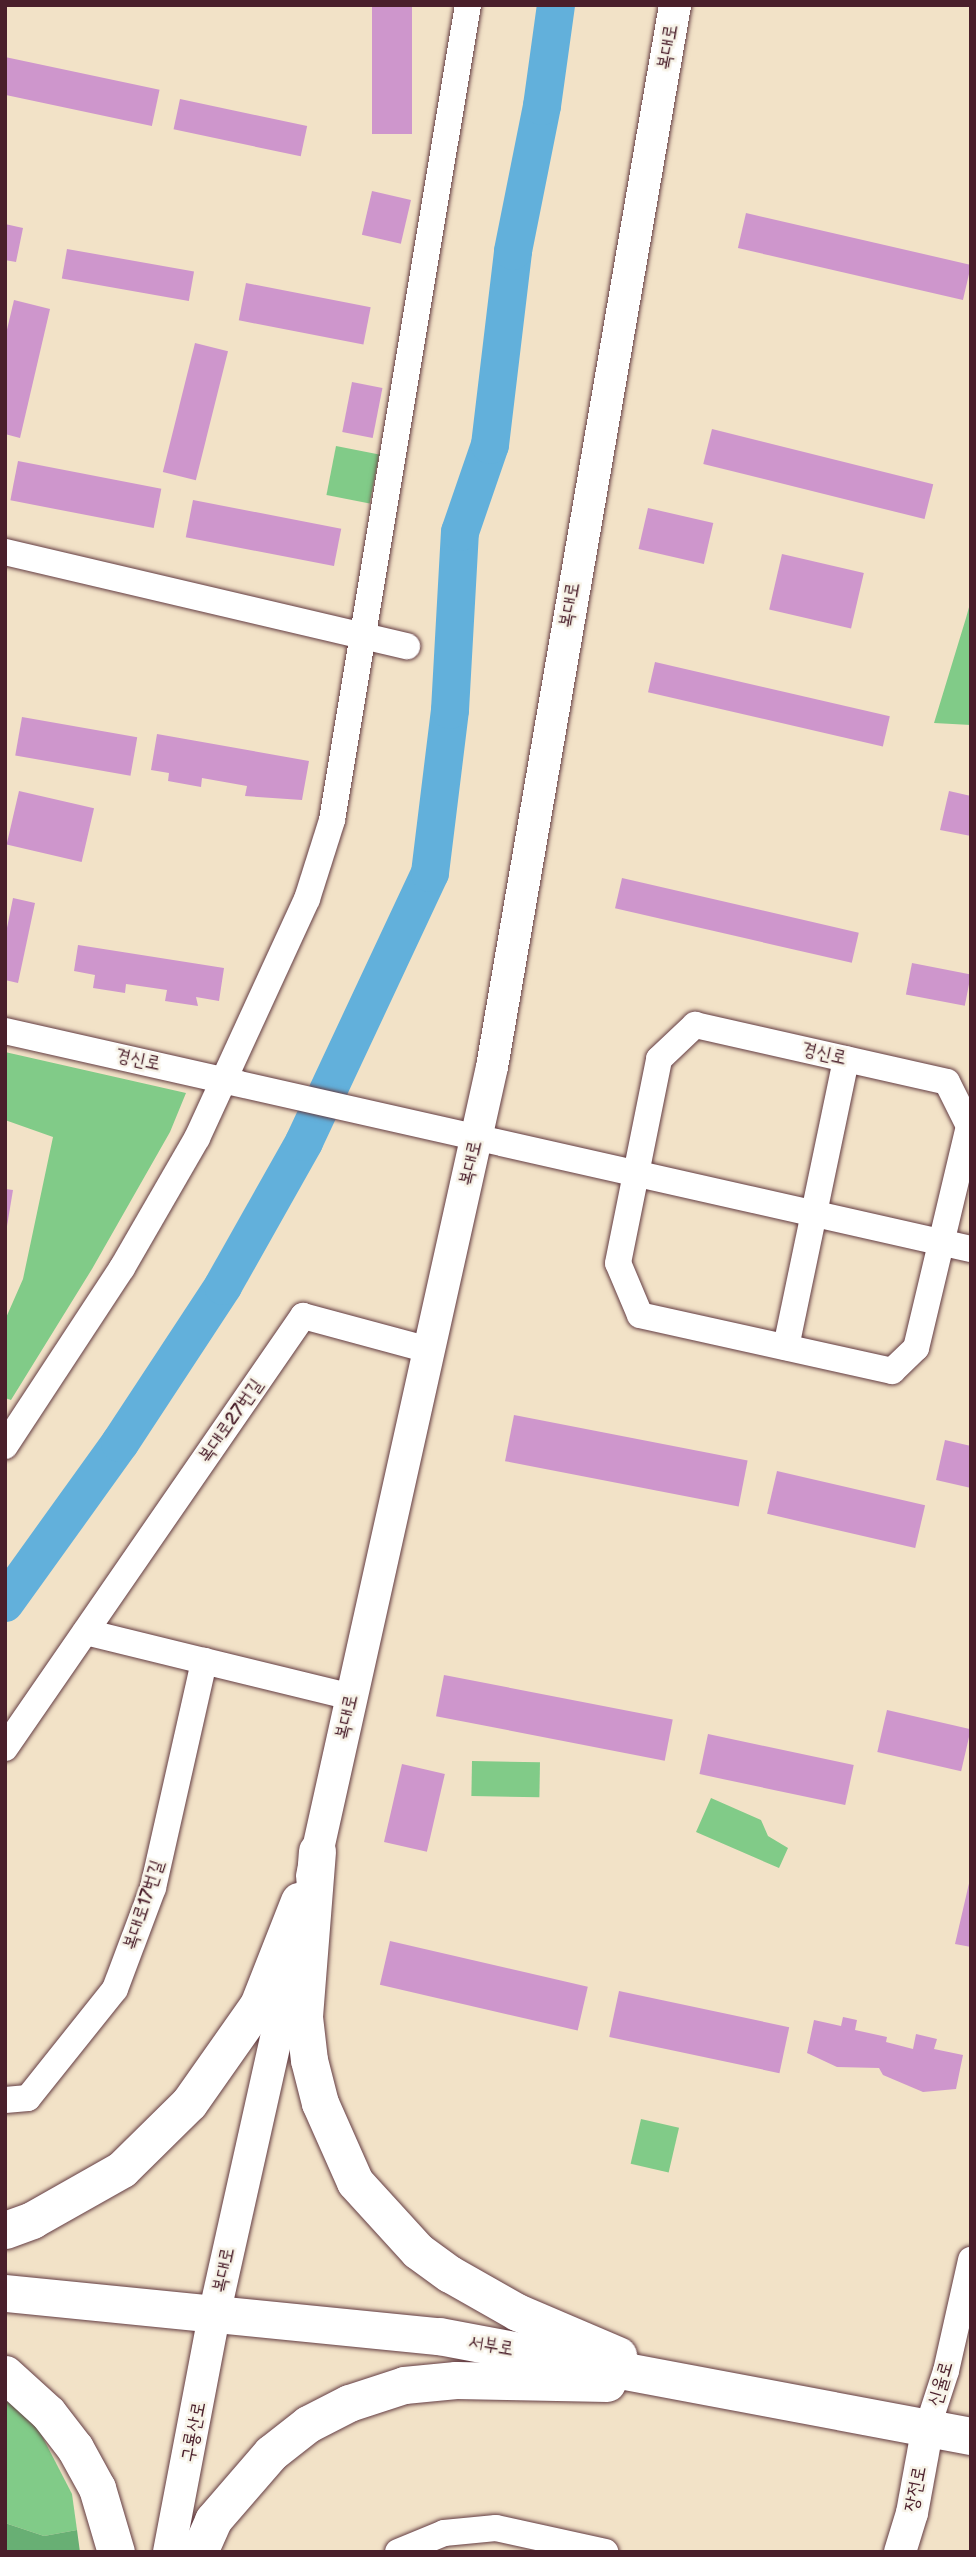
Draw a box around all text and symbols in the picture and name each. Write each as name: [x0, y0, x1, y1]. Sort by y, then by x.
street label: 복대로: [653, 22, 683, 72]
street label: 복대로: [555, 580, 585, 630]
street label: 경신로: [799, 1038, 849, 1070]
street label: 경신로: [113, 1044, 163, 1076]
street label: 복대로: [455, 1138, 487, 1188]
street label: 복대로27번길: [194, 1375, 268, 1467]
street label: 복대로: [331, 1692, 363, 1742]
street label: 복대로17번길: [119, 1857, 169, 1953]
street label: 복대로: [208, 2245, 240, 2295]
street label: 서부로: [466, 2331, 516, 2361]
street label: 신율로: [924, 2359, 958, 2409]
street label: 구룡산로: [177, 2400, 211, 2464]
street label: 장전로: [900, 2464, 932, 2514]

